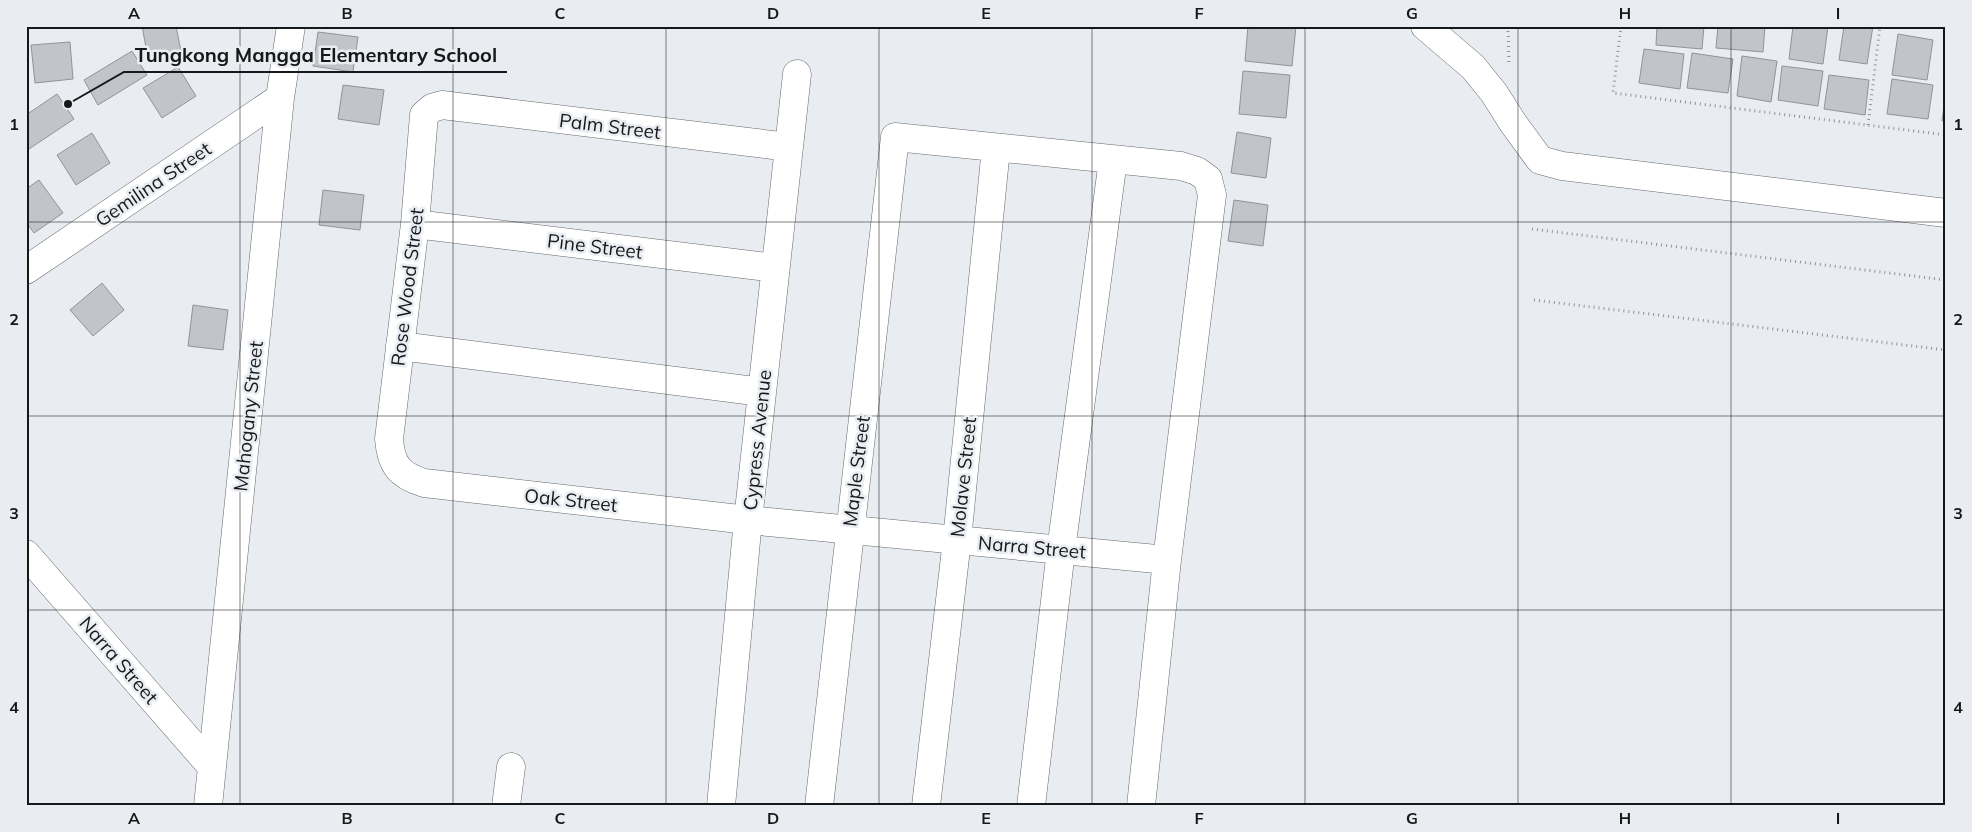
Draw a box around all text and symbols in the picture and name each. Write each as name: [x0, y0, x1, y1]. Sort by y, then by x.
text: A: [128, 3, 140, 23]
text: B: [341, 3, 353, 23]
text: C: [555, 3, 566, 23]
text: D: [767, 3, 779, 23]
text: E: [981, 3, 991, 23]
text: F: [1194, 3, 1204, 23]
text: G: [1406, 3, 1418, 23]
text: H: [1619, 3, 1631, 23]
text: I: [1836, 3, 1840, 23]
callout: Tungkong Mangga Elementary School: [124, 37, 507, 72]
text: Tungkong Mangga Elementary School: [135, 42, 497, 67]
street label: Palm Street: [558, 108, 662, 144]
text: 1: [9, 114, 19, 134]
text: 1: [1953, 114, 1963, 134]
street label: Gemilina Street: [91, 136, 216, 232]
street label: Rose Wood Street: [385, 206, 429, 367]
street label: Pine Street: [546, 228, 644, 264]
text: 2: [9, 309, 19, 329]
text: 2: [1953, 309, 1963, 329]
street label: Mahogany Street: [228, 339, 268, 492]
street label: Cypress Avenue: [738, 369, 776, 511]
street label: Maple Street: [837, 414, 875, 528]
street label: Molave Street: [945, 415, 981, 538]
street label: Oak Street: [523, 483, 619, 517]
text: 3: [9, 503, 19, 523]
text: 3: [1953, 503, 1963, 523]
street label: Narra Street: [977, 530, 1087, 564]
street label: Narra Street: [74, 611, 164, 709]
text: 4: [9, 697, 19, 717]
text: 4: [1953, 697, 1963, 717]
text: A: [128, 808, 140, 828]
text: B: [341, 808, 353, 828]
text: C: [555, 808, 566, 828]
text: D: [767, 808, 779, 828]
text: E: [981, 808, 991, 828]
text: F: [1194, 808, 1204, 828]
text: G: [1406, 808, 1418, 828]
text: H: [1619, 808, 1631, 828]
text: I: [1836, 808, 1840, 828]

